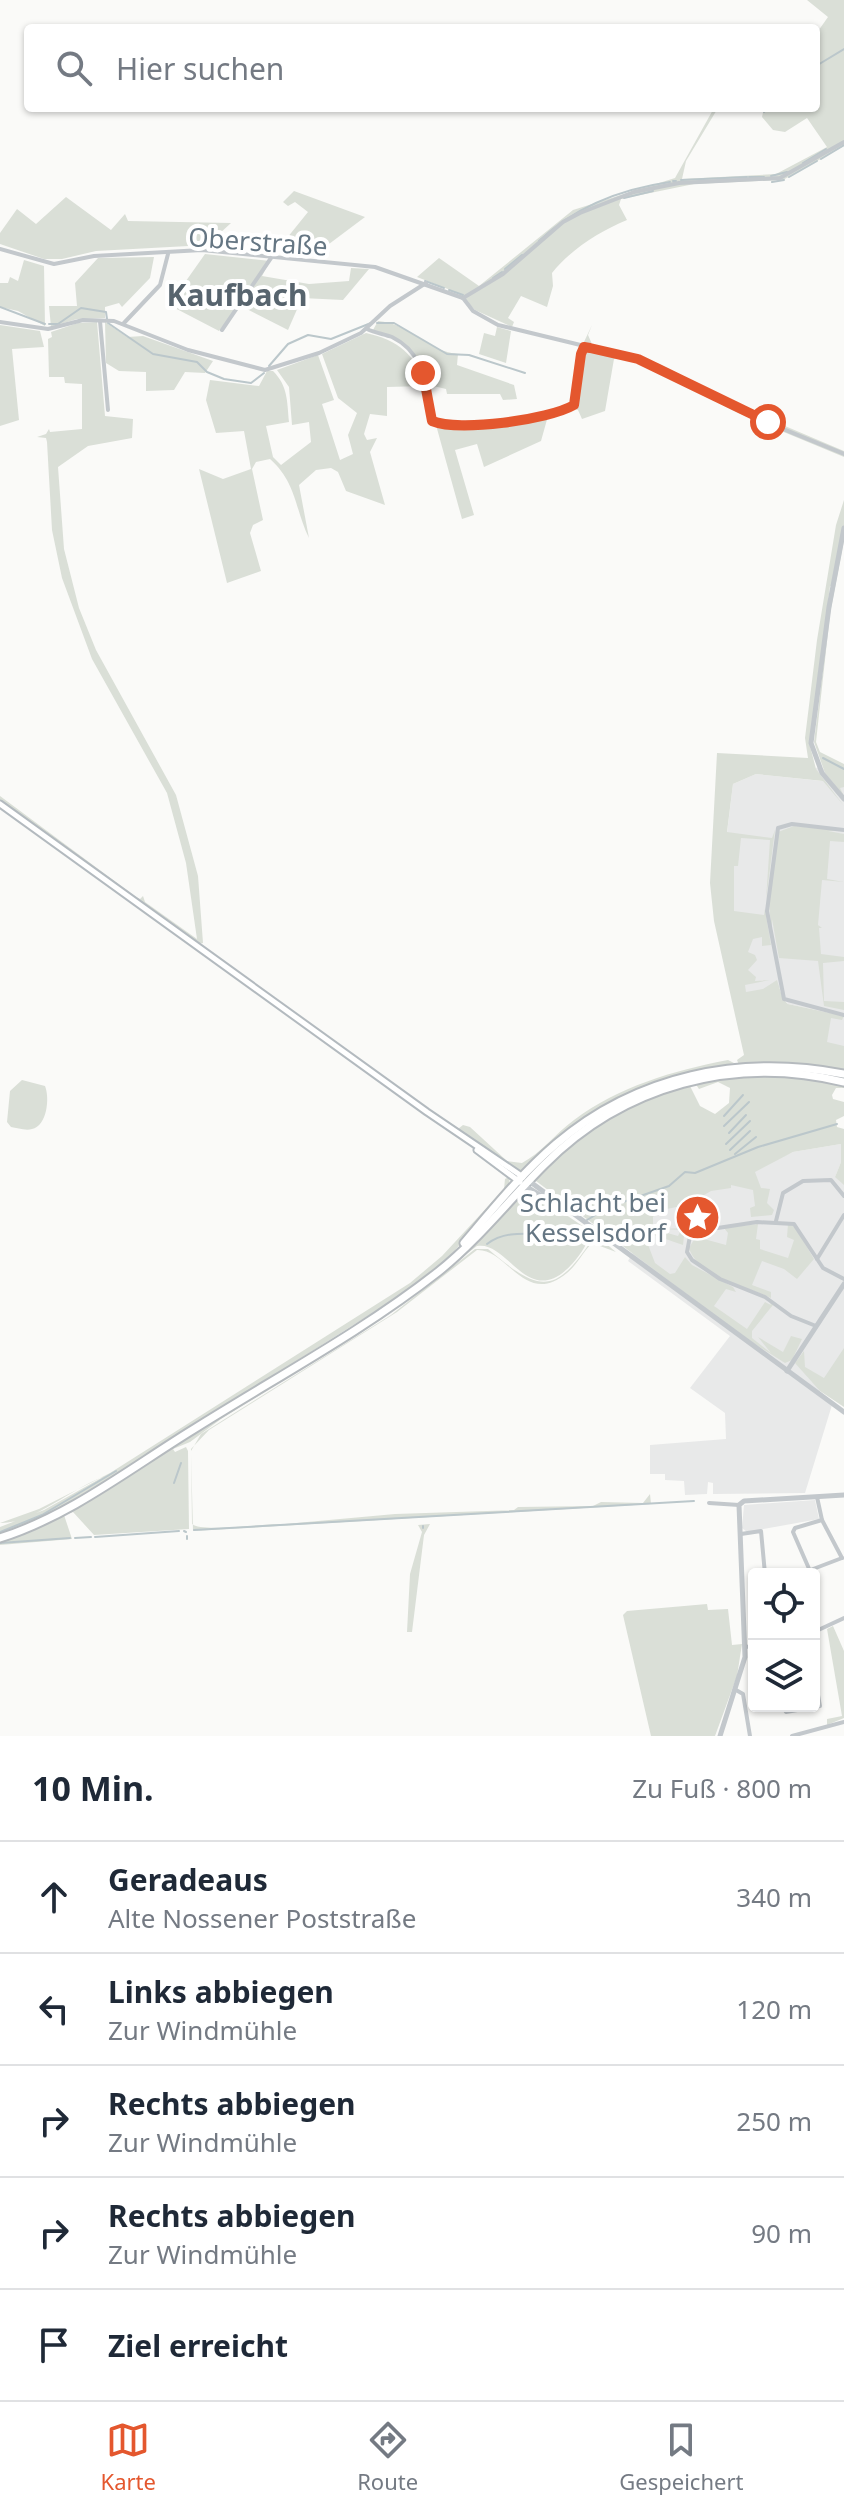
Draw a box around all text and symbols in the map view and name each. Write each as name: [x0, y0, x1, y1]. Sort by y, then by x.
search box: [24, 24, 820, 112]
icon: search: [52, 46, 96, 90]
text: Hier suchen: [116, 48, 284, 89]
street label: Oberstraße: [187, 218, 329, 264]
district label: Kaufbach: [167, 274, 307, 315]
route end: [405, 355, 441, 391]
route start: [750, 404, 786, 440]
place label: Schlacht bei Kesselsdorf: [520, 1184, 668, 1250]
place icon: Schlacht bei Kesselsdorf: [673, 1193, 721, 1241]
map controls: [748, 1568, 820, 1712]
button: locate: [748, 1568, 820, 1640]
button: layers: [748, 1640, 820, 1712]
text: 10 Min.: [32, 1765, 154, 1811]
text: Zu Fuß · 800 m: [632, 1770, 812, 1806]
text: Geradeaus: [108, 1859, 268, 1900]
icon: ahead: [32, 1875, 76, 1919]
text: 340 m: [736, 1879, 812, 1915]
text: Alte Nossener Poststraße: [108, 1900, 416, 1936]
text: Links abbiegen: [108, 1971, 334, 2012]
icon: left: [32, 1987, 76, 2031]
text: 120 m: [736, 1991, 812, 2027]
text: Zur Windmühle: [108, 2012, 297, 2048]
text: Rechts abbiegen: [108, 2083, 356, 2124]
icon: right: [32, 2099, 76, 2143]
text: 250 m: [736, 2103, 812, 2139]
text: Zur Windmühle: [108, 2124, 297, 2160]
text: Rechts abbiegen: [108, 2195, 356, 2236]
icon: right: [32, 2211, 76, 2255]
text: 90 m: [751, 2215, 812, 2251]
text: Zur Windmühle: [108, 2236, 297, 2272]
icon: arrive: [32, 2323, 76, 2367]
text: Ziel erreicht: [108, 2325, 288, 2366]
tab: Karte: [101, 2418, 156, 2496]
tab: Route: [357, 2418, 418, 2496]
tab: Gespeichert: [619, 2418, 743, 2496]

